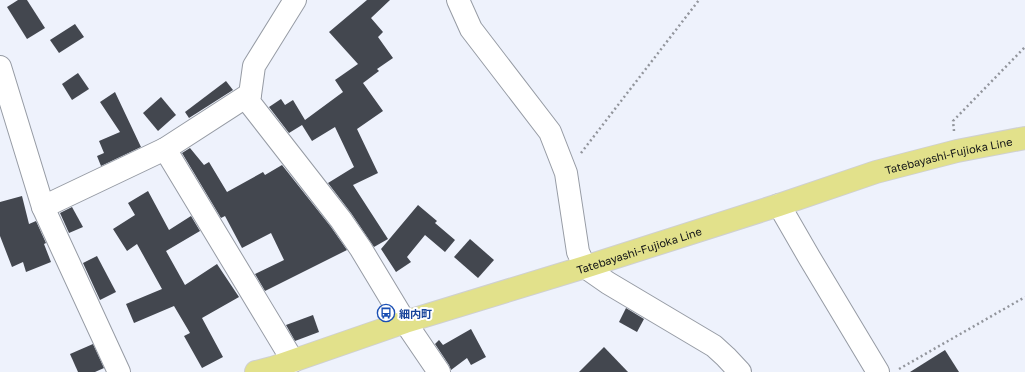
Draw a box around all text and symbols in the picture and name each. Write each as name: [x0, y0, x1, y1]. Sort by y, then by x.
street label: Tatebayashi-Fujioka Line: [883, 134, 1013, 176]
street label: Tatebayashi-Fujioka Line: [575, 224, 703, 276]
bus stop icon: 細内町: [376, 303, 396, 323]
place label: 細内町: [399, 307, 432, 320]

